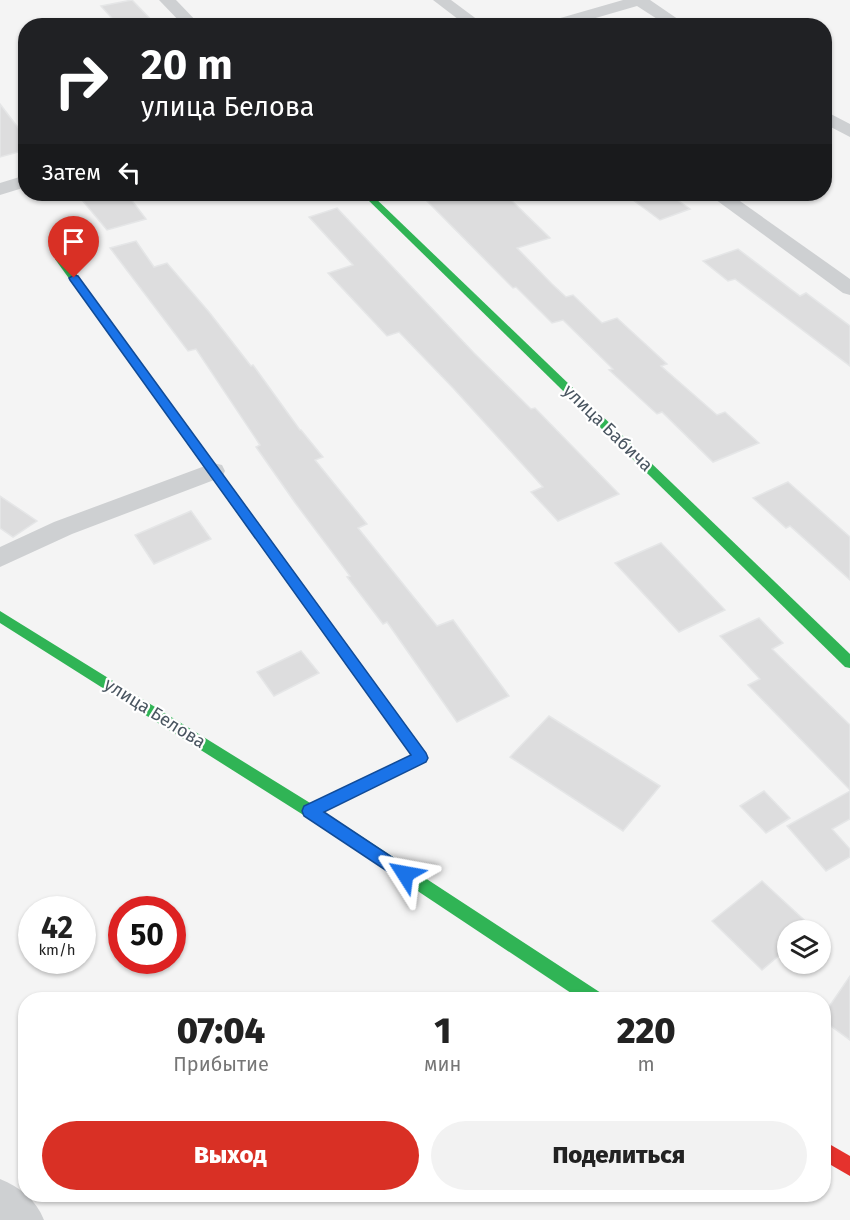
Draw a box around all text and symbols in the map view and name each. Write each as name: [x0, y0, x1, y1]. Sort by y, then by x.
text: 20 m: [141, 40, 233, 90]
icon: right: [42, 42, 120, 120]
text: улица Белова: [141, 91, 314, 123]
icon: left: [113, 156, 146, 189]
text: Затем: [42, 159, 101, 186]
pin: [48, 216, 99, 278]
icon: arrive: [57, 225, 90, 258]
street label: улица Бабича: [559, 380, 657, 476]
street label: улица Белова: [100, 673, 210, 753]
position arrow: [373, 842, 437, 906]
speed limit sign: 50: [108, 896, 186, 974]
text: 42: [41, 910, 73, 946]
map controls: [777, 920, 831, 974]
button: layers: [777, 920, 831, 974]
text: km/h: [38, 941, 76, 959]
text: 07:04: [177, 1009, 265, 1053]
text: 1: [434, 1009, 451, 1053]
text: 220: [617, 1009, 676, 1053]
text: Прибытие: [173, 1052, 269, 1076]
text: мин: [424, 1052, 461, 1076]
text: m: [638, 1052, 655, 1076]
button: Выход: [42, 1121, 419, 1190]
button: Поделиться: [431, 1121, 807, 1190]

